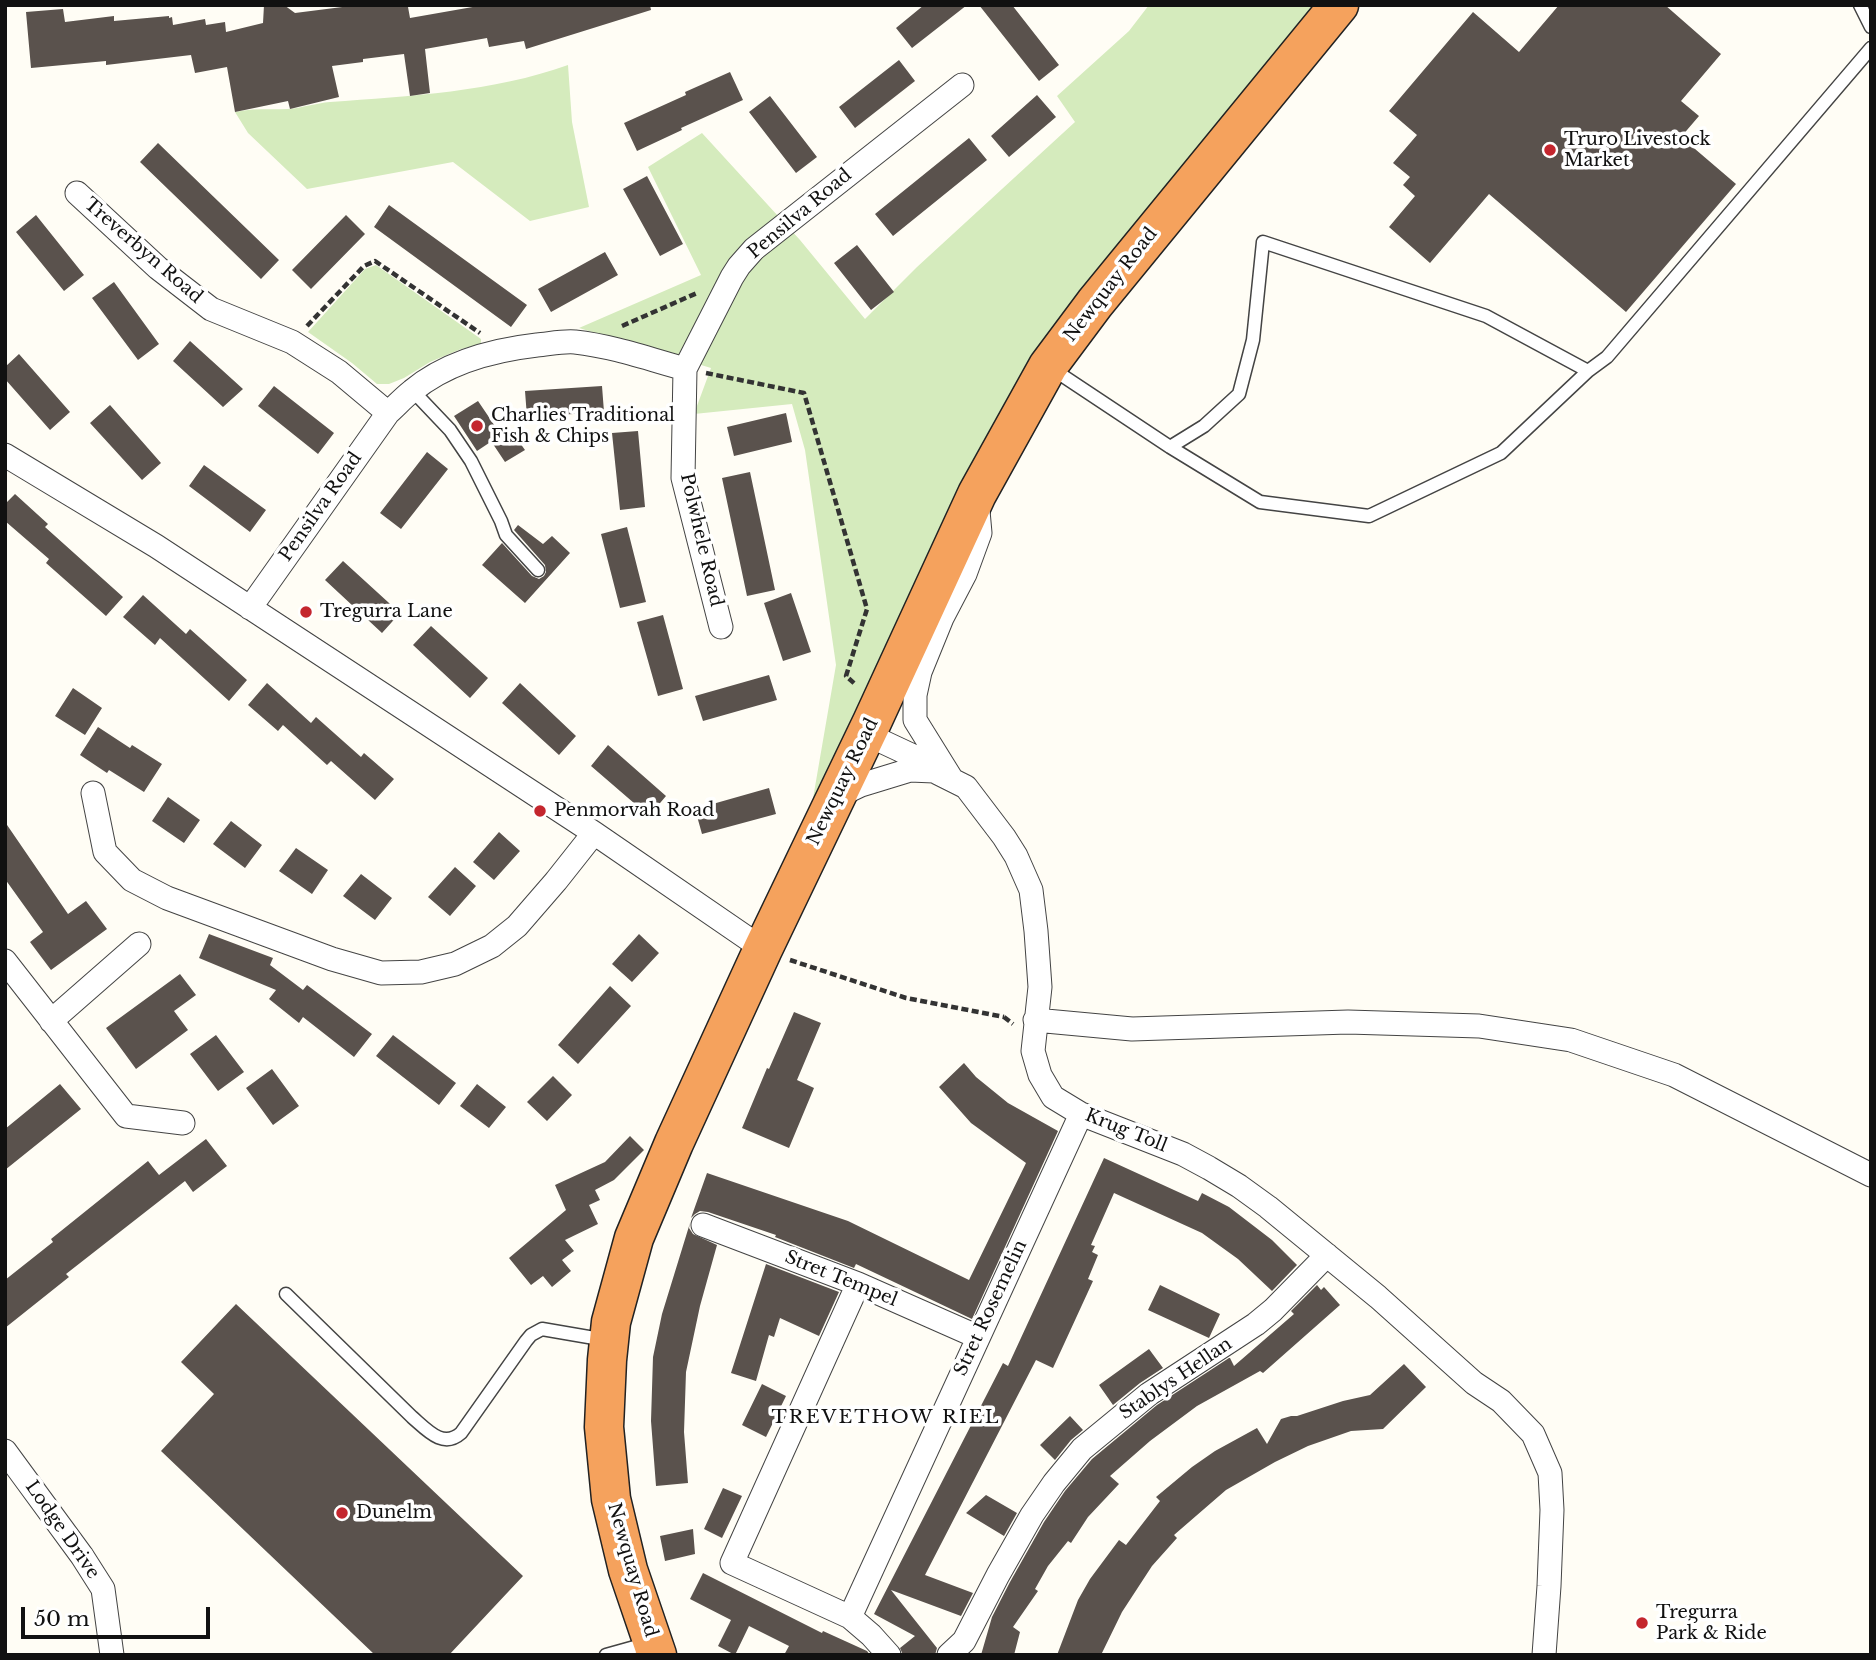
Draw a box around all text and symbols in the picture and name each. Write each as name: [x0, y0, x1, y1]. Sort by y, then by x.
place label: Truro Livestock Market: [1564, 129, 1711, 172]
marker: Truro Livestock Market: [1542, 142, 1558, 158]
street label: Pensilva Road: [744, 164, 856, 264]
street label: Treverbyn Road: [79, 194, 207, 308]
street label: Newquay Road: [1060, 224, 1162, 346]
place label: Charlies Traditional Fish & Chips: [491, 405, 675, 448]
marker: Charlies Traditional Fish & Chips: [469, 418, 485, 434]
street label: Pensilva Road: [275, 448, 367, 566]
street label: Polwhele Road: [675, 471, 727, 609]
place label: Tregurra Lane: [320, 601, 453, 623]
marker: Tregurra Lane: [298, 604, 314, 620]
street label: Newquay Road: [803, 715, 883, 849]
place label: Penmorvah Road: [554, 800, 714, 822]
marker: Penmorvah Road: [532, 803, 548, 819]
street label: Krug Toll: [1082, 1105, 1170, 1157]
street label: Stret Rosemelin: [950, 1237, 1032, 1379]
street label: Stret Tempel: [782, 1247, 900, 1311]
street label: Stablys Hellan: [1116, 1333, 1236, 1425]
district label: TREVETHOW RIEL: [773, 1407, 999, 1429]
street label: Lodge Drive: [20, 1477, 104, 1583]
street label: Newquay Road: [602, 1500, 662, 1640]
place label: Dunelm: [356, 1502, 432, 1524]
marker: Dunelm: [334, 1505, 350, 1521]
scale bar: [24, 1594, 214, 1638]
place label: Tregurra Park & Ride: [1656, 1602, 1767, 1644]
text: 50 m: [34, 1606, 89, 1632]
marker: Tregurra Park & Ride: [1634, 1615, 1650, 1631]

